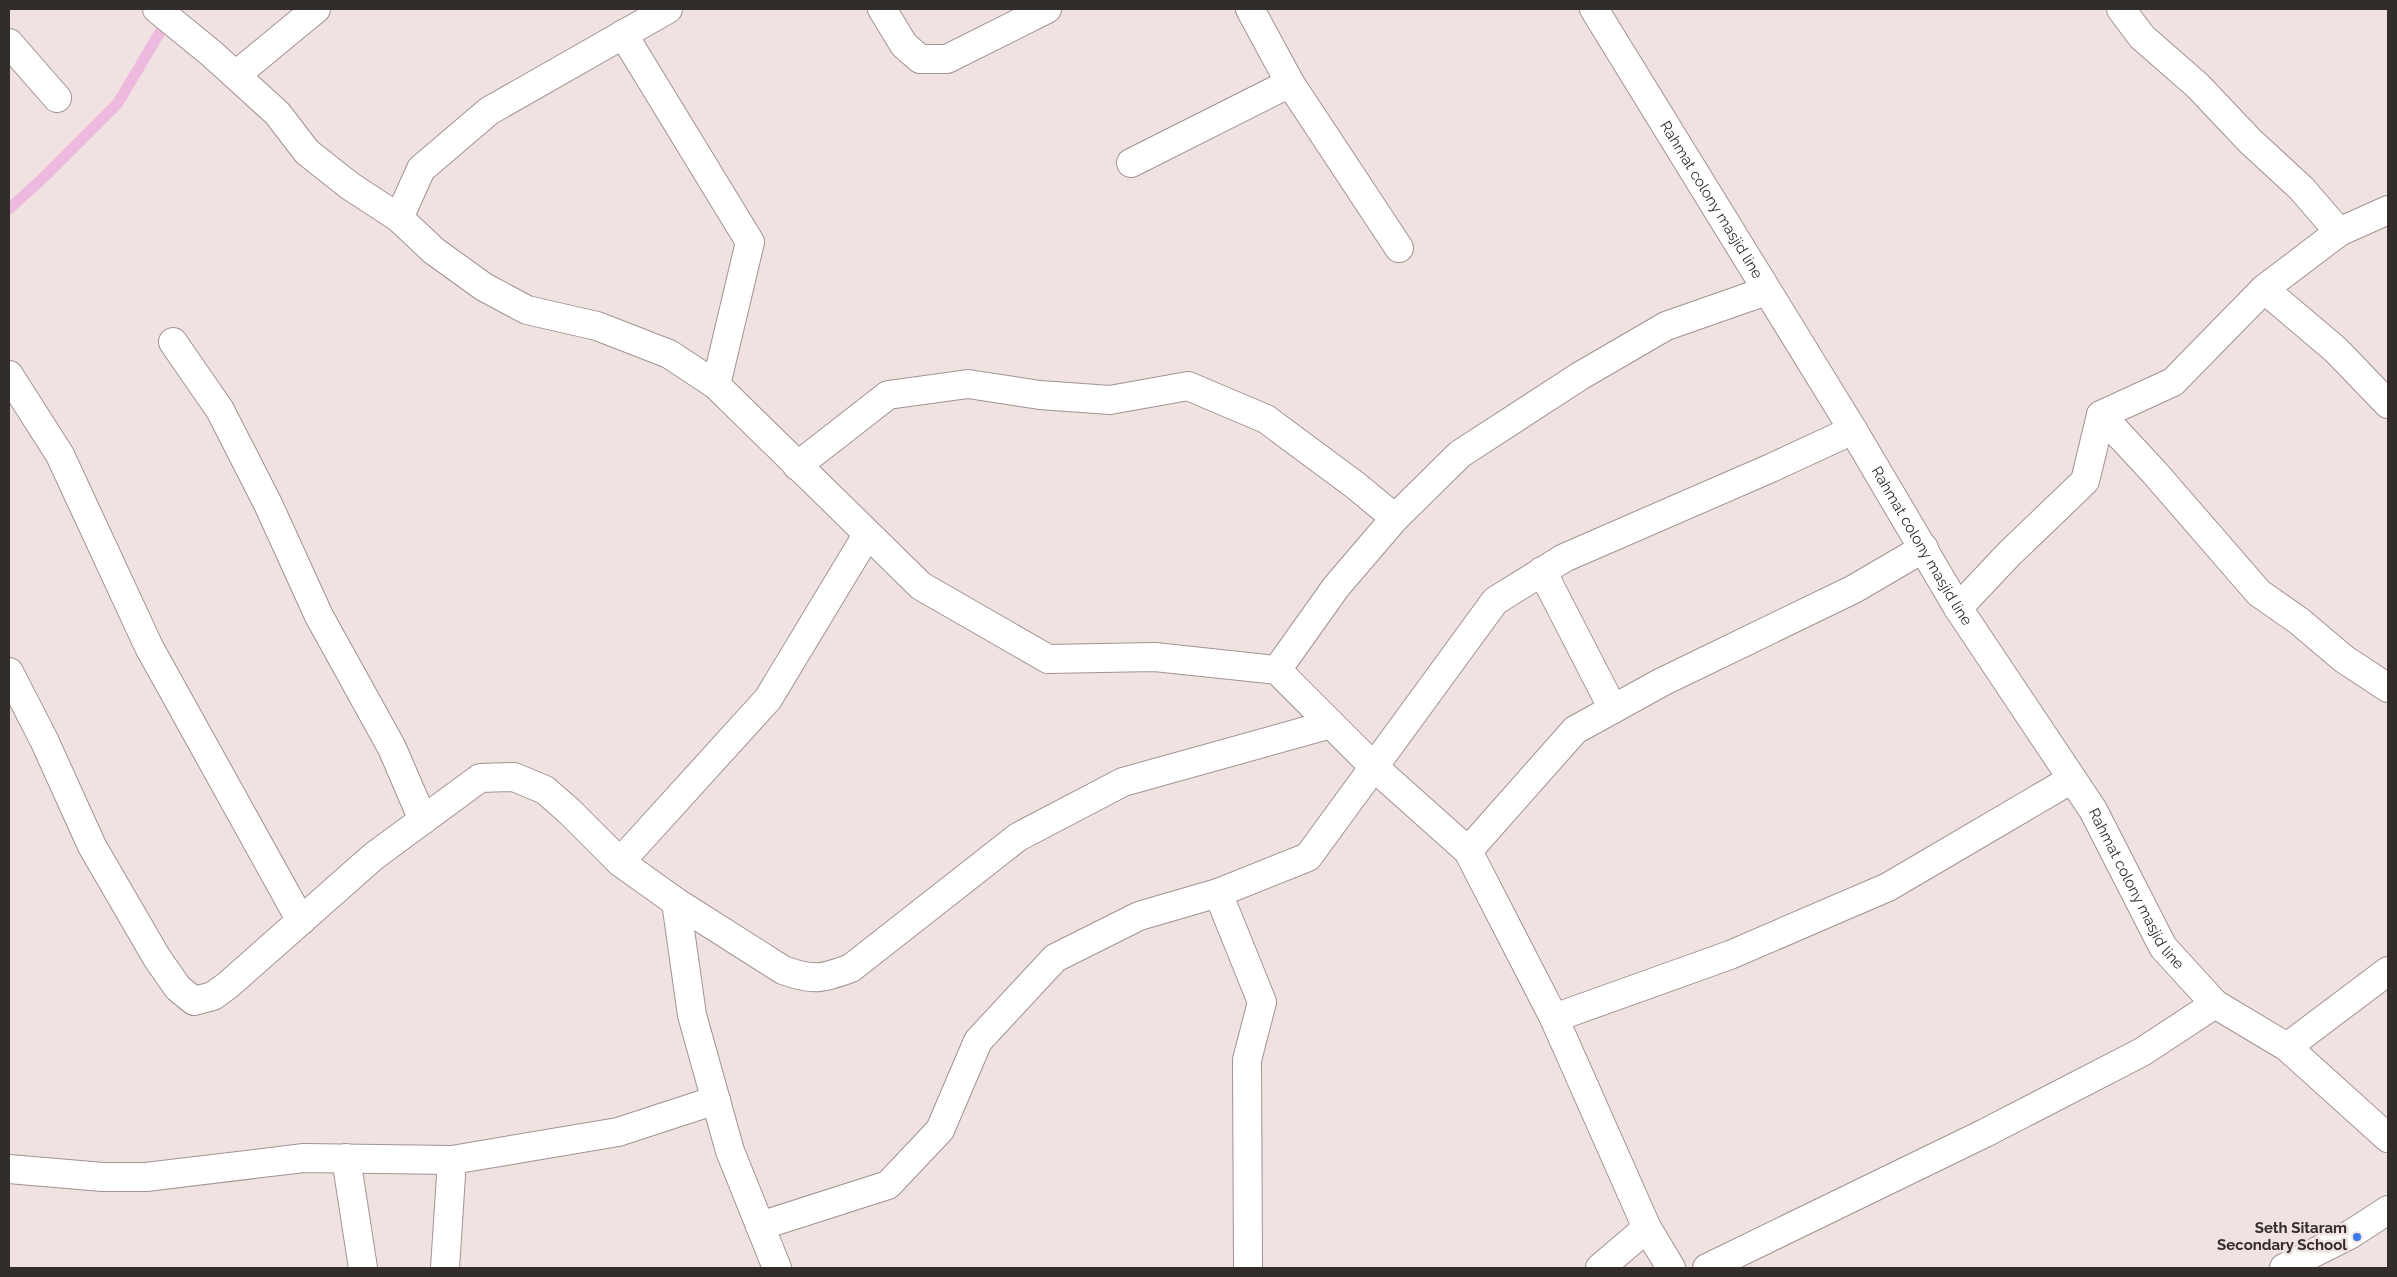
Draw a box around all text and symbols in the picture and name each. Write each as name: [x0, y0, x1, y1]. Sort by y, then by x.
street label: Rahmat colony masjid line: [1656, 118, 1767, 282]
street label: Rahmat colony masjid line: [1868, 463, 1976, 629]
street label: Rahmat colony masjid line: [2085, 805, 2188, 973]
place label: Seth Sitaram Secondary School: [2217, 1219, 2347, 1254]
marker: Seth Sitaram Secondary School: [2351, 1231, 2363, 1243]

